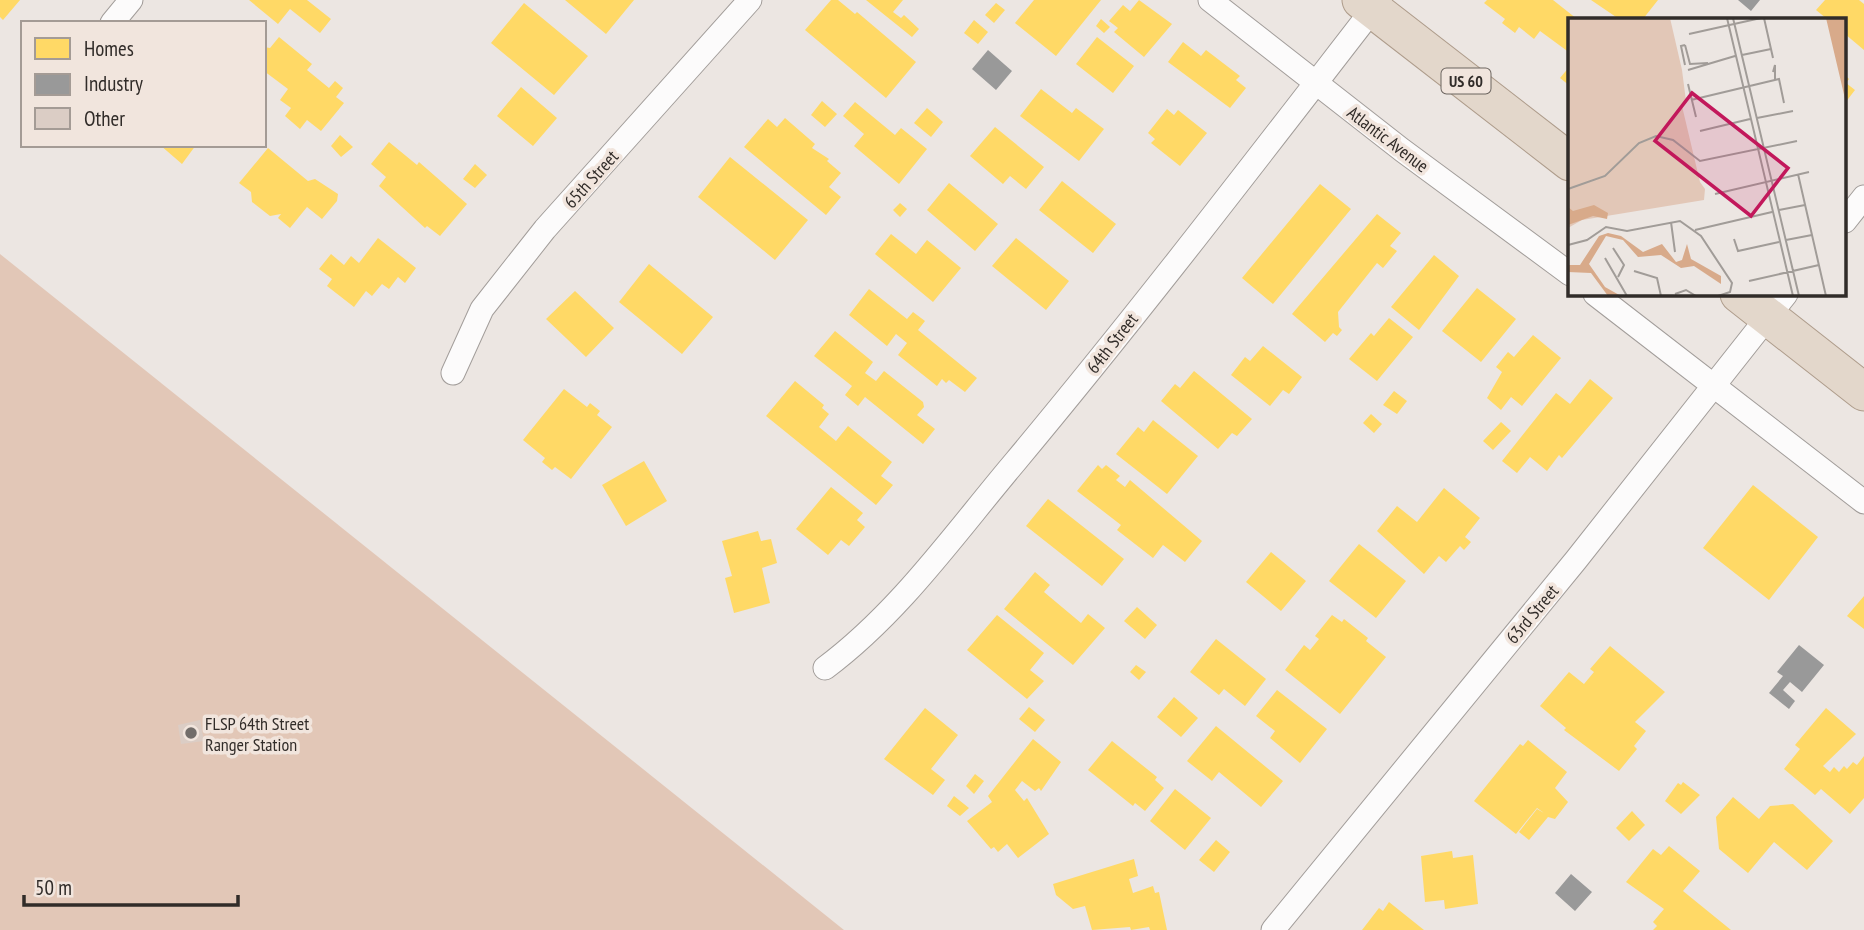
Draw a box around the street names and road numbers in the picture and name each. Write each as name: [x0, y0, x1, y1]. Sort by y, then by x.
road number: US 60: [1442, 68, 1490, 94]
street label: Atlantic Avenue: [1343, 101, 1433, 177]
street label: 65th Street: [559, 145, 623, 213]
street label: 64th Street: [1081, 308, 1143, 378]
street label: 63rd Street: [1501, 580, 1563, 648]

